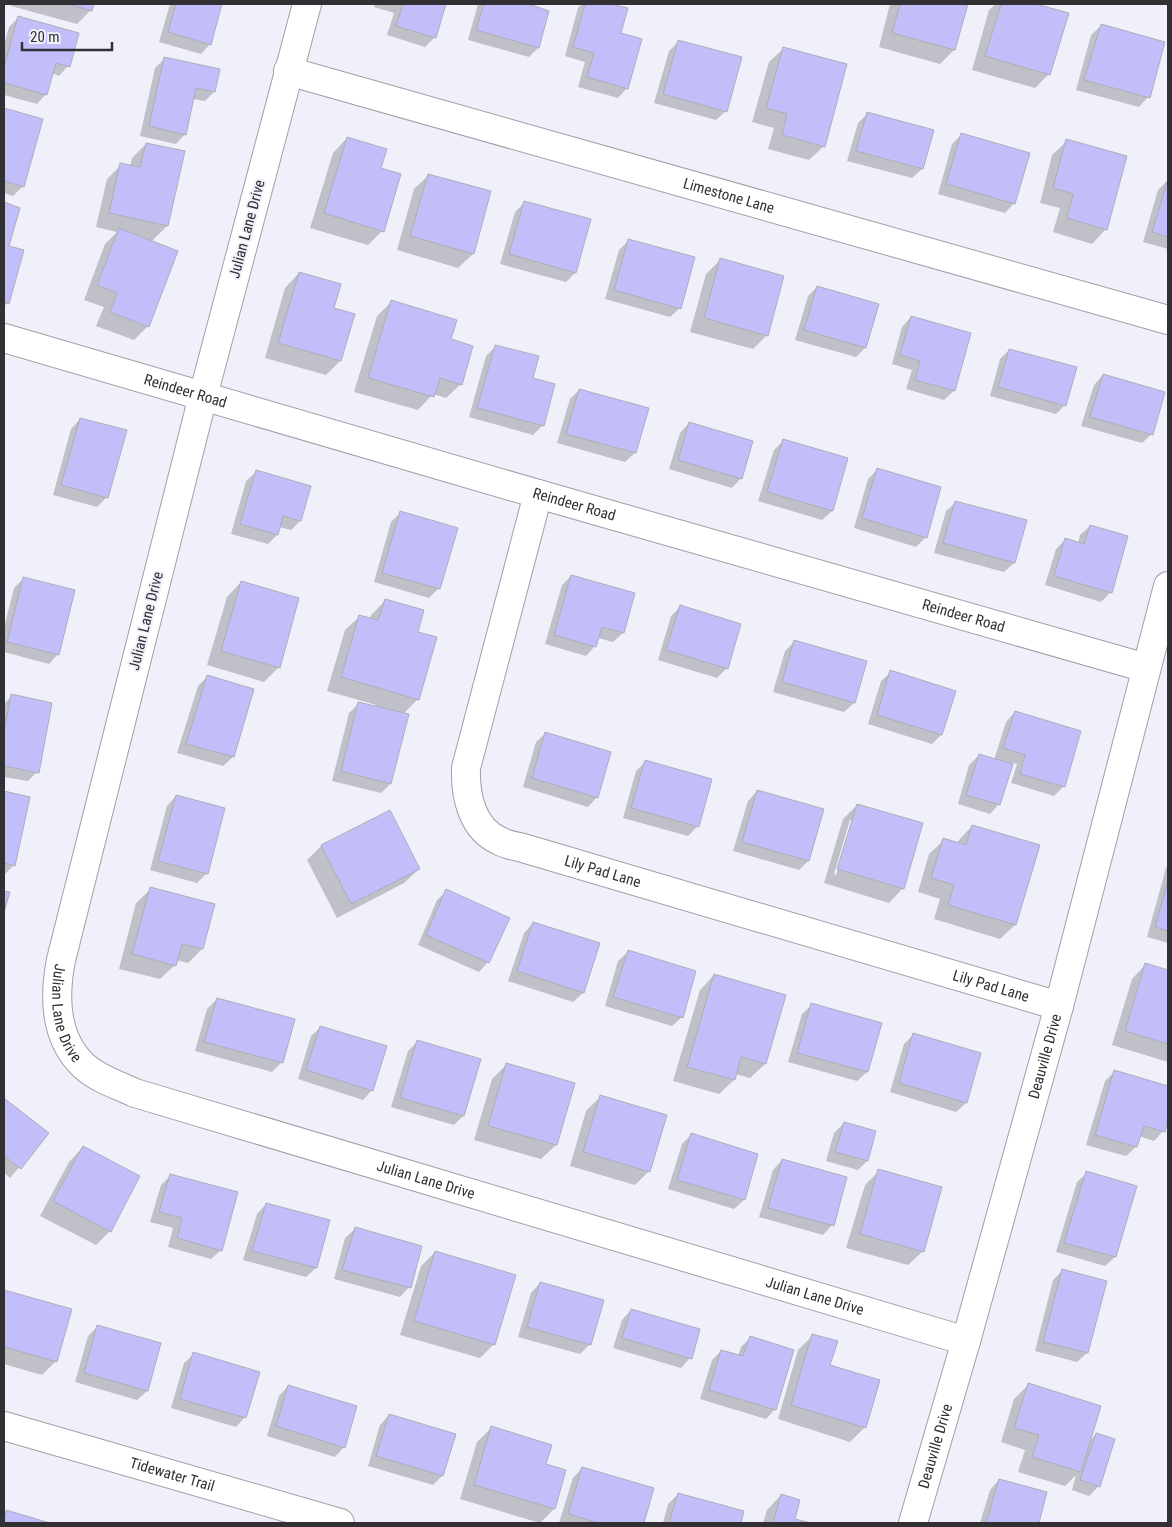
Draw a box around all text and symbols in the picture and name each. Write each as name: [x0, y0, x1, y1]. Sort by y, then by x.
scale bar: [22, 20, 112, 52]
text: 20 m: [30, 28, 60, 46]
street label: Limestone Lane: [681, 174, 776, 217]
street label: Julian Lane Drive: [225, 178, 269, 280]
street label: Reindeer Road: [142, 370, 229, 412]
street label: Reindeer Road: [531, 484, 618, 525]
street label: Julian Lane Drive: [125, 570, 167, 672]
street label: Reindeer Road: [920, 595, 1007, 636]
street label: Lily Pad Lane: [562, 852, 643, 891]
street label: Julian Lane Drive: [48, 963, 85, 1066]
street label: Lily Pad Lane: [951, 966, 1031, 1006]
street label: Deauville Drive: [1025, 1012, 1065, 1101]
street label: Julian Lane Drive: [375, 1157, 477, 1203]
street label: Julian Lane Drive: [764, 1273, 866, 1319]
street label: Deauville Drive: [915, 1402, 956, 1491]
street label: Tidewater Trail: [128, 1454, 217, 1495]

